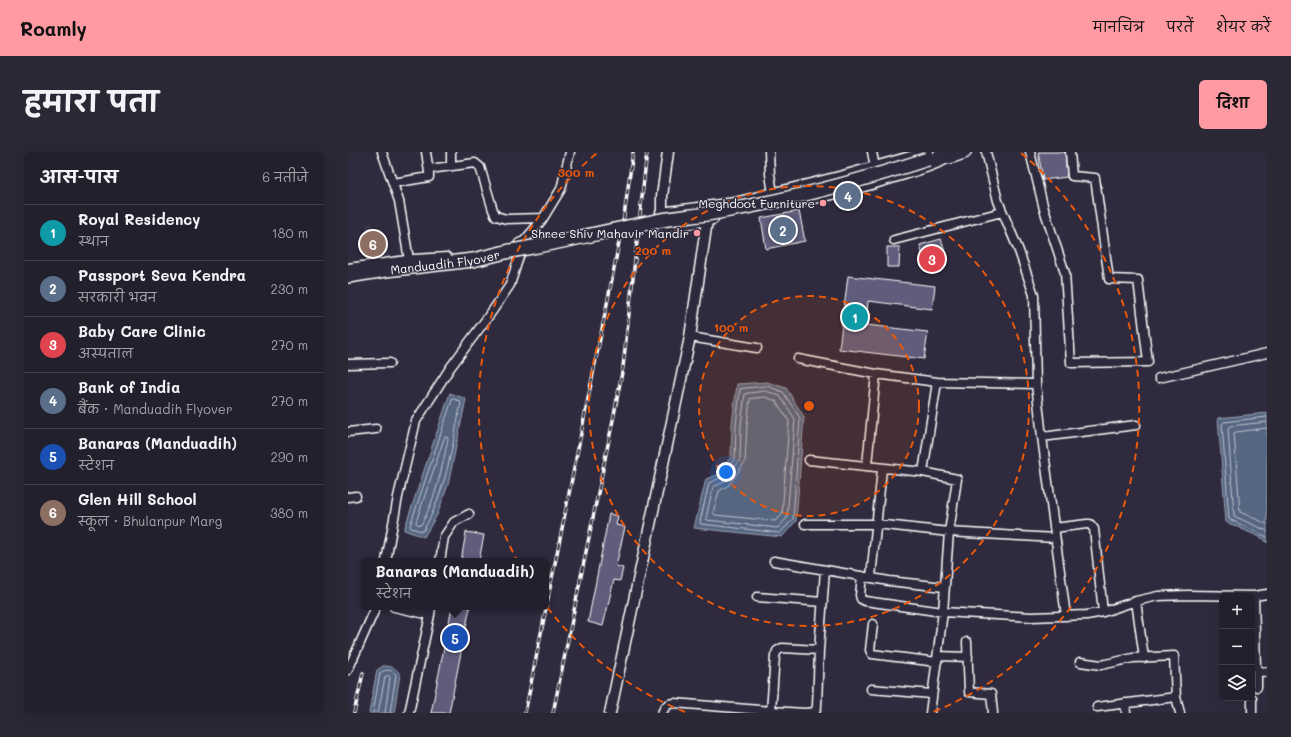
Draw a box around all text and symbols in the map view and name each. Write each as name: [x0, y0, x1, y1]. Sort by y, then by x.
text: Roamly: [20, 16, 87, 41]
text: मानचित्र: [1093, 17, 1144, 36]
text: परतें: [1166, 17, 1194, 36]
text: शेयर करें: [1216, 17, 1271, 36]
button: दिशा: [1199, 80, 1267, 129]
text: हमारा पता: [24, 83, 159, 119]
text: 300 m: [558, 164, 594, 180]
text: आस-पास: [40, 165, 118, 187]
text: 6 नतीजे: [262, 168, 308, 185]
pin: 4: [835, 181, 861, 211]
place label: Meghdoot Furniture: [698, 195, 815, 211]
marker: Meghdoot Furniture: [818, 198, 828, 208]
text: Royal Residency: [78, 209, 200, 229]
pin: 2: [770, 215, 796, 245]
text: 1: [50, 224, 56, 241]
text: 180 m: [272, 224, 308, 241]
place label: Shree Shiv Mahavir Mandir: [531, 225, 689, 241]
marker: Shree Shiv Mahavir Mandir: [692, 228, 702, 238]
pin: 6: [360, 229, 386, 259]
text: स्थान: [78, 232, 109, 249]
text: 200 m: [635, 242, 671, 258]
pin: 3: [919, 244, 945, 274]
street label: Manduadih Flyover: [389, 246, 501, 277]
text: Passport Seva Kendra: [78, 265, 246, 285]
text: 2: [49, 280, 57, 297]
text: 230 m: [271, 280, 308, 297]
text: सरकारी भवन: [78, 288, 157, 305]
pin: 1: [842, 302, 868, 332]
text: 100 m: [714, 319, 748, 335]
text: Baby Care Clinic: [78, 321, 206, 341]
text: 3: [49, 336, 57, 353]
text: 270 m: [271, 336, 308, 353]
text: अस्पताल: [78, 344, 133, 361]
text: Bank of India: [78, 377, 180, 397]
text: 4: [49, 392, 57, 409]
text: 270 m: [271, 392, 308, 409]
centre of rings: [802, 399, 816, 413]
text: बैंक · Manduadih Flyover: [78, 400, 232, 417]
text: Banaras (Manduadih): [78, 433, 237, 453]
text: 5: [49, 448, 57, 465]
text: 290 m: [271, 448, 308, 465]
text: स्टेशन: [78, 456, 114, 473]
your location: [716, 462, 736, 482]
text: Glen Hill School: [78, 489, 197, 509]
text: 6: [49, 504, 57, 521]
text: 380 m: [270, 504, 308, 521]
text: स्कूल · Bhulanpur Marg: [78, 512, 222, 529]
popup: [361, 558, 549, 610]
text: Banaras (Manduadih): [376, 561, 534, 581]
text: स्टेशन: [376, 584, 412, 601]
map controls: [1219, 593, 1255, 701]
button: +: [1219, 593, 1255, 629]
pin: 5: [442, 623, 468, 653]
button: −: [1219, 629, 1255, 665]
button: layers: [1219, 665, 1255, 701]

